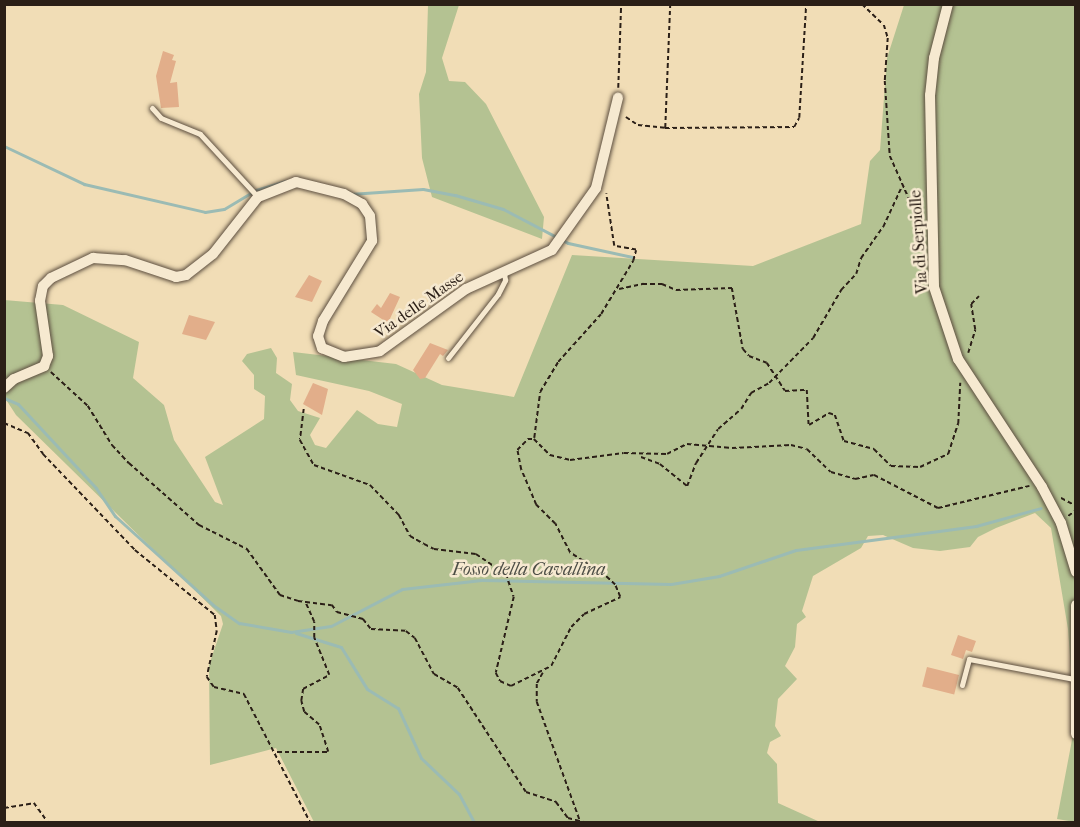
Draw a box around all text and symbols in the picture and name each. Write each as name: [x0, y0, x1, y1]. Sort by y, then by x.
street label: Via di Serpiolle: [906, 189, 932, 295]
street label: Via delle Masse: [371, 267, 467, 343]
water label: Fosso della Cavallina: [452, 559, 606, 581]

